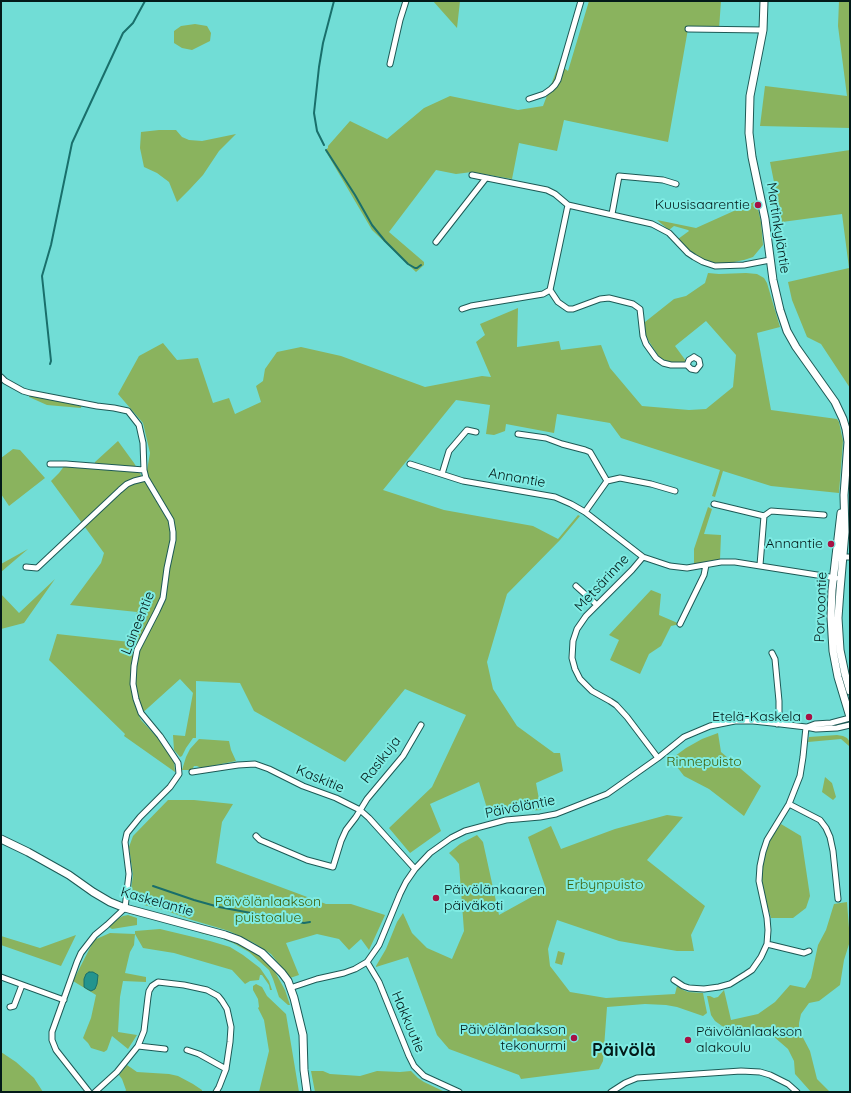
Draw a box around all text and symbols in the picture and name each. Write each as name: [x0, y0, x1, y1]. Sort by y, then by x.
street label: Martinkyläntie: [762, 181, 794, 275]
place label: Kuusisaarentie: [655, 197, 750, 213]
marker: Kuusisaarentie: [753, 200, 763, 210]
street label: Annantie: [487, 465, 547, 491]
place label: Annantie: [766, 536, 823, 552]
marker: Annantie: [826, 539, 836, 549]
street label: Metsärinne: [571, 551, 633, 615]
street label: Porvoontie: [811, 571, 831, 643]
street label: Laineentie: [118, 589, 158, 657]
place label: Etelä-Kaskela: [712, 709, 801, 725]
marker: Etelä-Kaskela: [804, 712, 814, 722]
street label: Rasikuja: [357, 733, 405, 787]
park label: Rinnepuisto: [666, 754, 742, 770]
street label: Kaskitie: [293, 761, 347, 797]
street label: Päivöläntie: [484, 792, 556, 822]
park label: Erbynpuisto: [566, 877, 644, 893]
place label: Päivölänkaaren päiväkoti: [444, 882, 545, 914]
street label: Kaskelantie: [119, 884, 195, 920]
marker: Päivölänkaaren päiväkoti: [431, 893, 441, 903]
park label: Päivölänlaakson puistoalue: [215, 894, 321, 926]
street label: Hakkuutie: [388, 989, 428, 1055]
place label: Päivölänlaakson tekonurmi: [460, 1022, 566, 1054]
place label: Päivölänlaakson alakoulu: [696, 1024, 802, 1056]
marker: Päivölänlaakson tekonurmi: [569, 1033, 579, 1043]
marker: Päivölänlaakson alakoulu: [683, 1035, 693, 1045]
district label: Päivölä: [592, 1040, 656, 1062]

